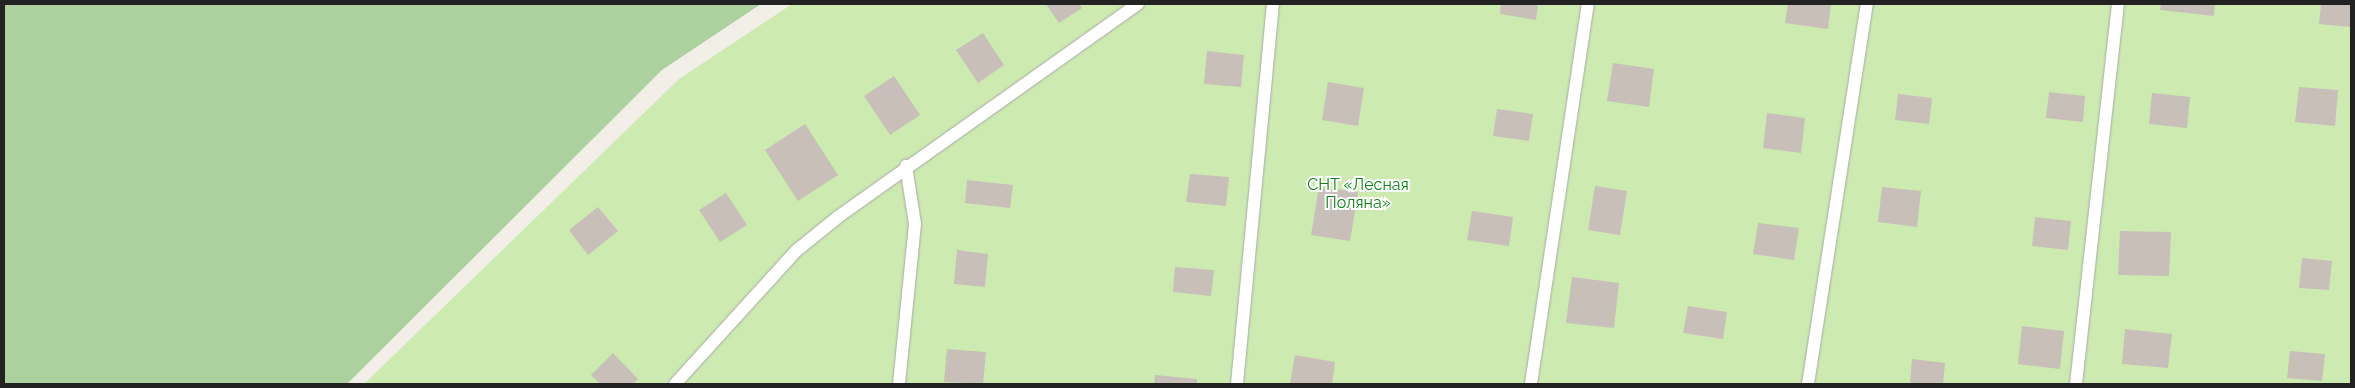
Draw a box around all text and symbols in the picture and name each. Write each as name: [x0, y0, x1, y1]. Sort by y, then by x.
park label: СНТ «Лесная Поляна»: [1307, 175, 1409, 213]

